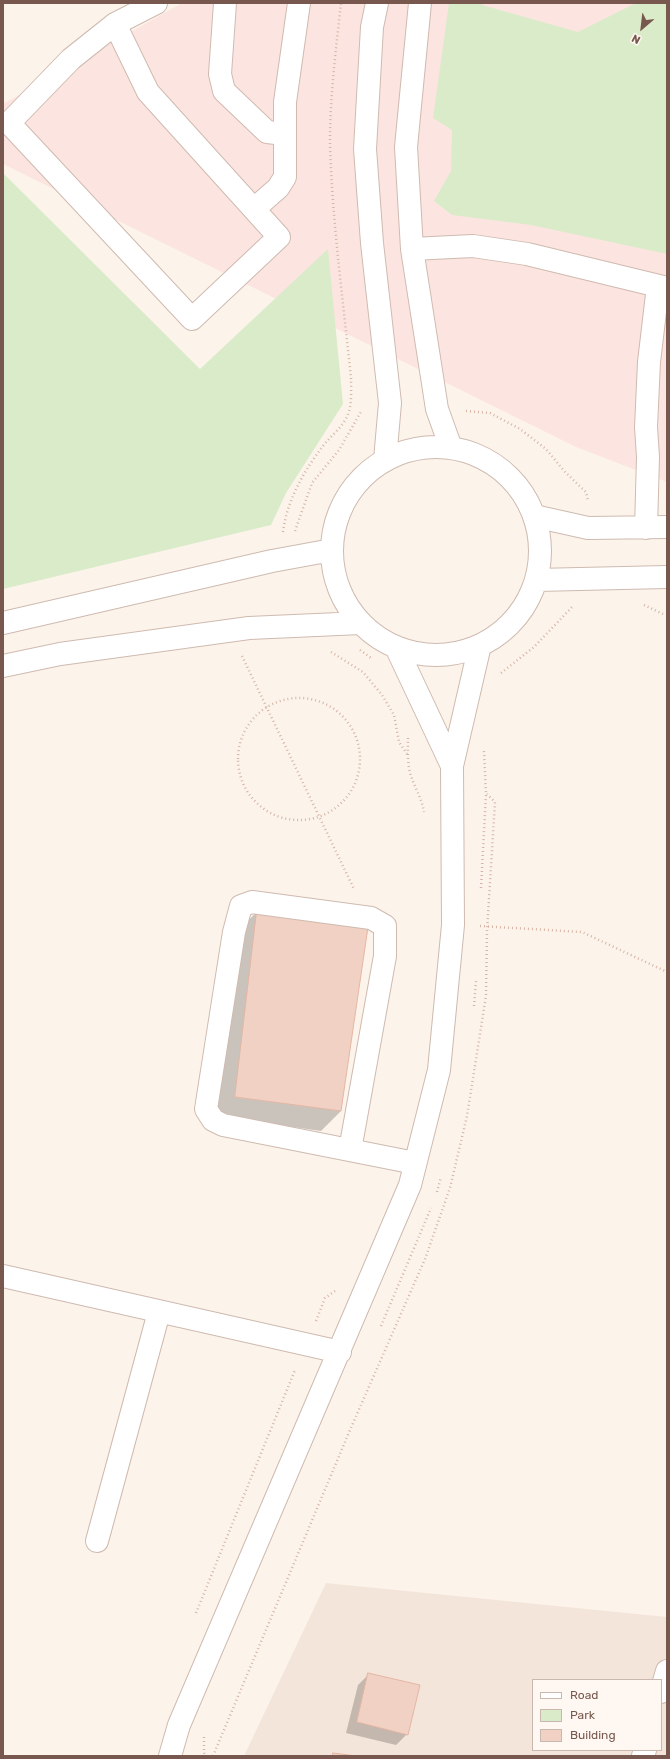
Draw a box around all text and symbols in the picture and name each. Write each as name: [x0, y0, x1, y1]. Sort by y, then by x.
north arrow: [622, 8, 662, 48]
text: N: [630, 31, 643, 47]
legend: [532, 1679, 662, 1751]
text: Road: [570, 1688, 598, 1702]
text: Park: [570, 1708, 595, 1722]
text: Building: [570, 1728, 616, 1742]

